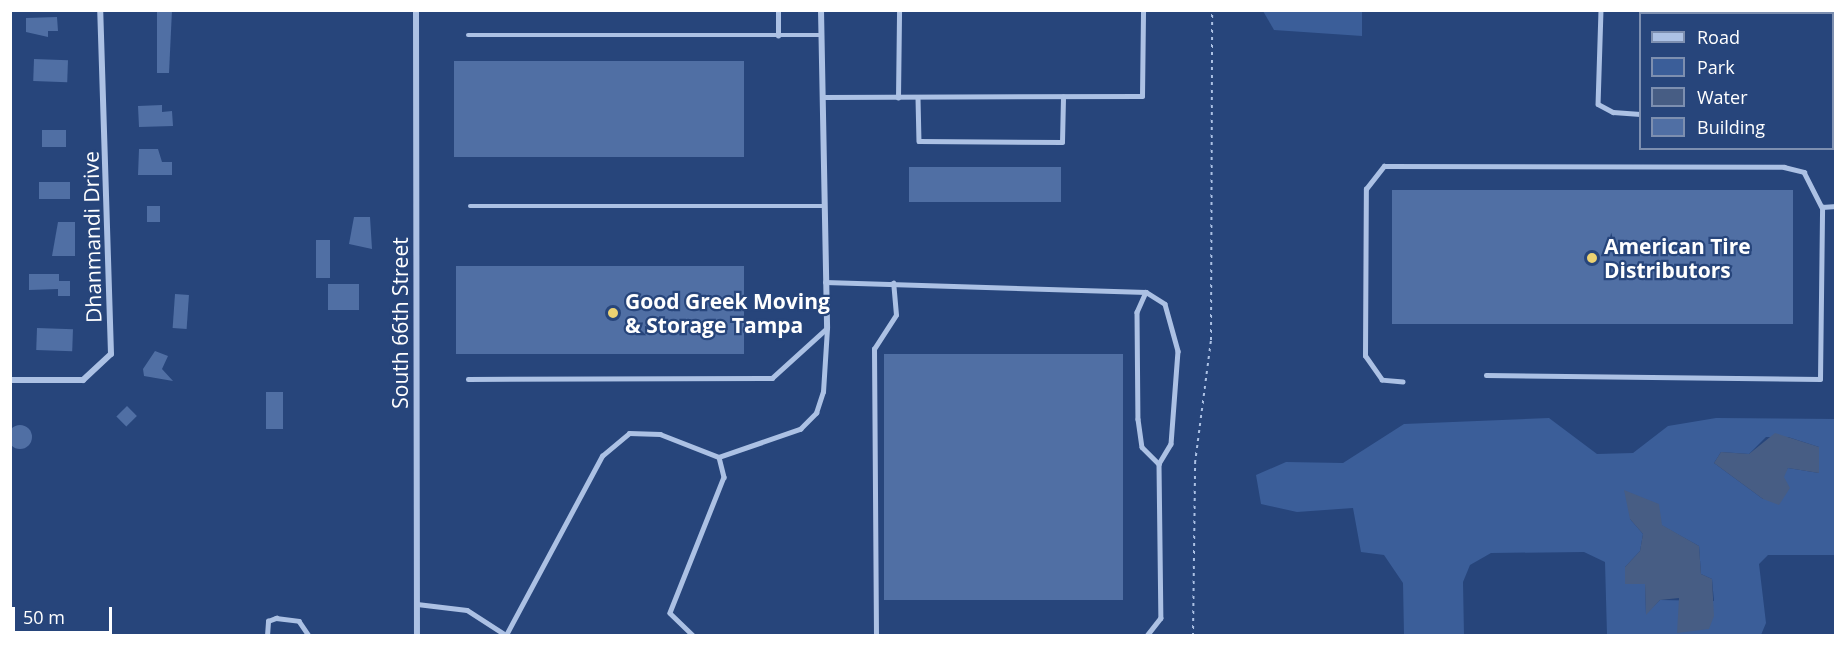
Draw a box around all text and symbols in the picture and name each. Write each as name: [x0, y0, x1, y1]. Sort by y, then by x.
legend: [1639, 12, 1834, 150]
text: Road: [1697, 25, 1740, 49]
text: Park: [1697, 55, 1735, 79]
text: Water: [1697, 85, 1748, 109]
text: Building: [1697, 115, 1765, 139]
street label: Dhanmandi Drive: [78, 151, 106, 323]
place label: American Tire Distributors: [1604, 233, 1751, 283]
street label: South 66th Street: [387, 237, 413, 409]
marker: American Tire Distributors: [1585, 251, 1599, 265]
place label: Good Greek Moving & Storage Tampa: [625, 288, 830, 338]
marker: Good Greek Moving & Storage Tampa: [606, 306, 620, 320]
scale bar: [15, 595, 116, 633]
text: 50 m: [23, 605, 65, 629]

